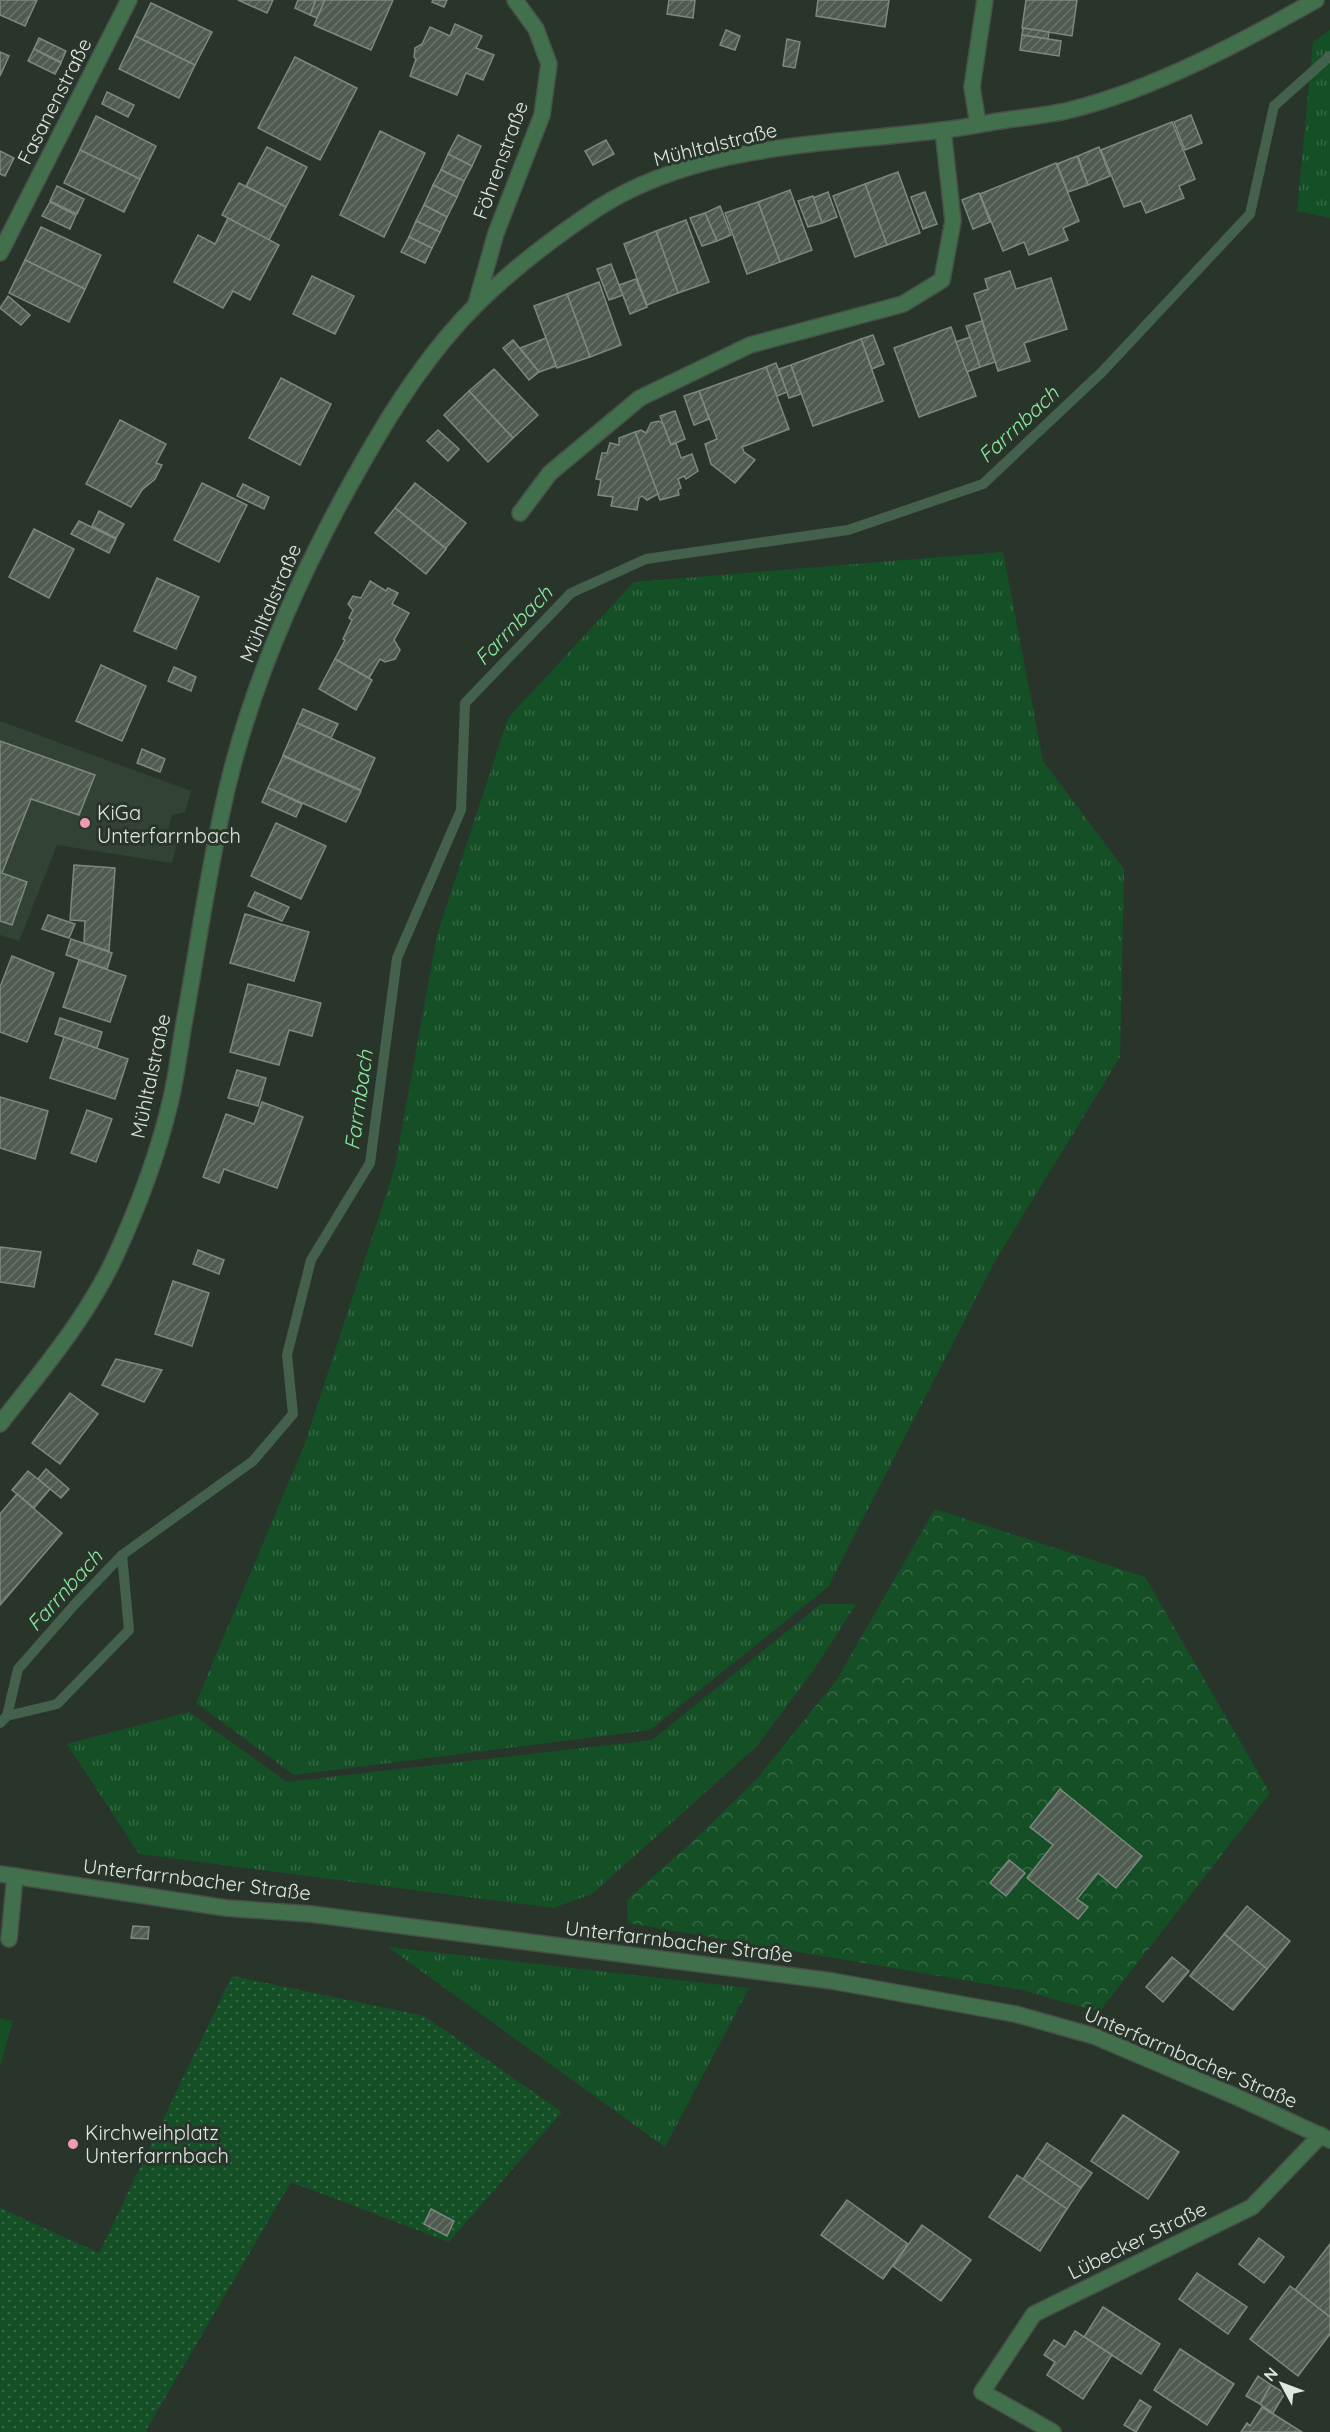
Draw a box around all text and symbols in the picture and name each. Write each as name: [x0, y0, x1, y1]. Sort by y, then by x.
street label: Fasanenstraße: [11, 34, 97, 168]
street label: Föhrenstraße: [467, 97, 533, 223]
street label: Mühltalstraße: [651, 117, 779, 171]
water label: Farrnbach: [972, 379, 1064, 468]
street label: Mühltalstraße: [234, 540, 306, 666]
water label: Farrnbach: [469, 579, 558, 670]
place label: KiGa Unterfarrnbach: [97, 800, 241, 848]
marker: KiGa Unterfarrnbach: [78, 816, 92, 830]
street label: Mühltalstraße: [125, 1012, 175, 1140]
water label: Farrnbach: [338, 1047, 378, 1152]
water label: Farrnbach: [21, 1543, 108, 1636]
street label: Unterfarrnbacher Straße: [82, 1853, 312, 1905]
street label: Unterfarrnbacher Straße: [564, 1915, 794, 1967]
street label: Unterfarrnbacher Straße: [1081, 2001, 1301, 2113]
place label: Kirchweihplatz Unterfarrnbach: [85, 2120, 229, 2168]
marker: Kirchweihplatz Unterfarrnbach: [66, 2137, 80, 2151]
street label: Lübecker Straße: [1063, 2196, 1211, 2284]
north arrow: [1252, 2354, 1312, 2414]
text: N: [1259, 2363, 1282, 2385]

